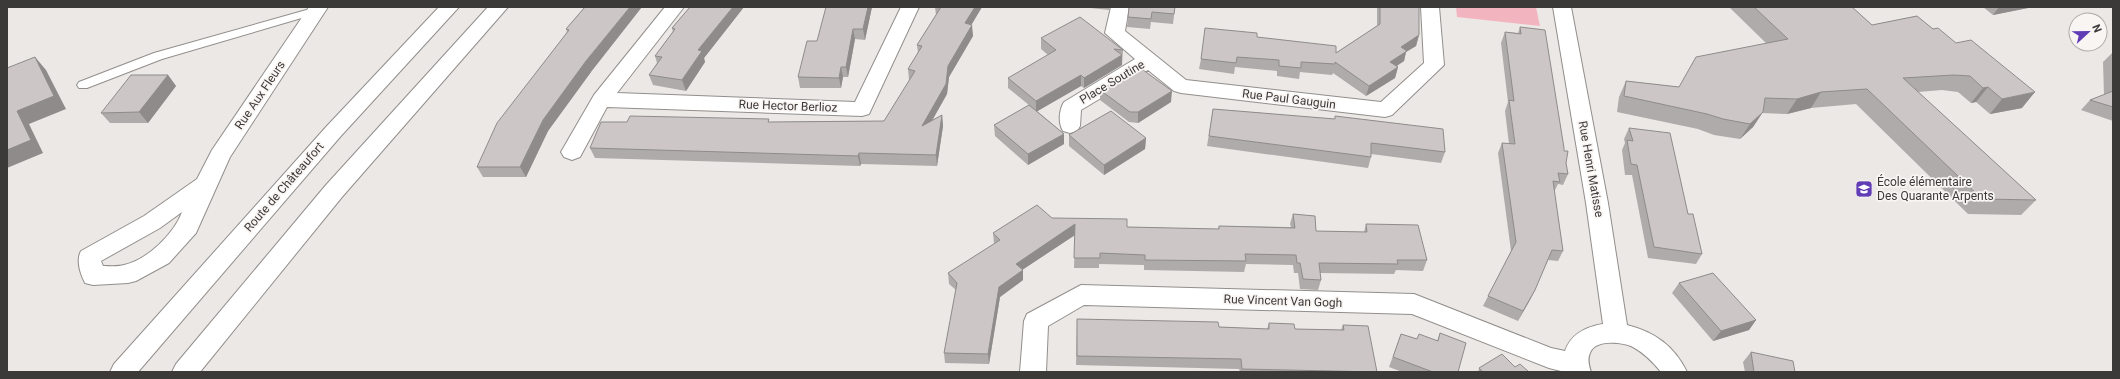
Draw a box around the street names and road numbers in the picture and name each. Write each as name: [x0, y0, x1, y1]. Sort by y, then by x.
street label: Place Soutine: [1077, 57, 1147, 107]
street label: Rue Aux Fleurs: [232, 58, 288, 132]
street label: Rue Paul Gauguin: [1241, 86, 1337, 112]
street label: Rue Hector Berlioz: [738, 97, 838, 115]
street label: Rue Henri Matisse: [1576, 120, 1606, 218]
street label: Route de Châteaufort: [241, 139, 327, 235]
street label: Rue Vincent Van Gogh: [1224, 292, 1342, 310]

